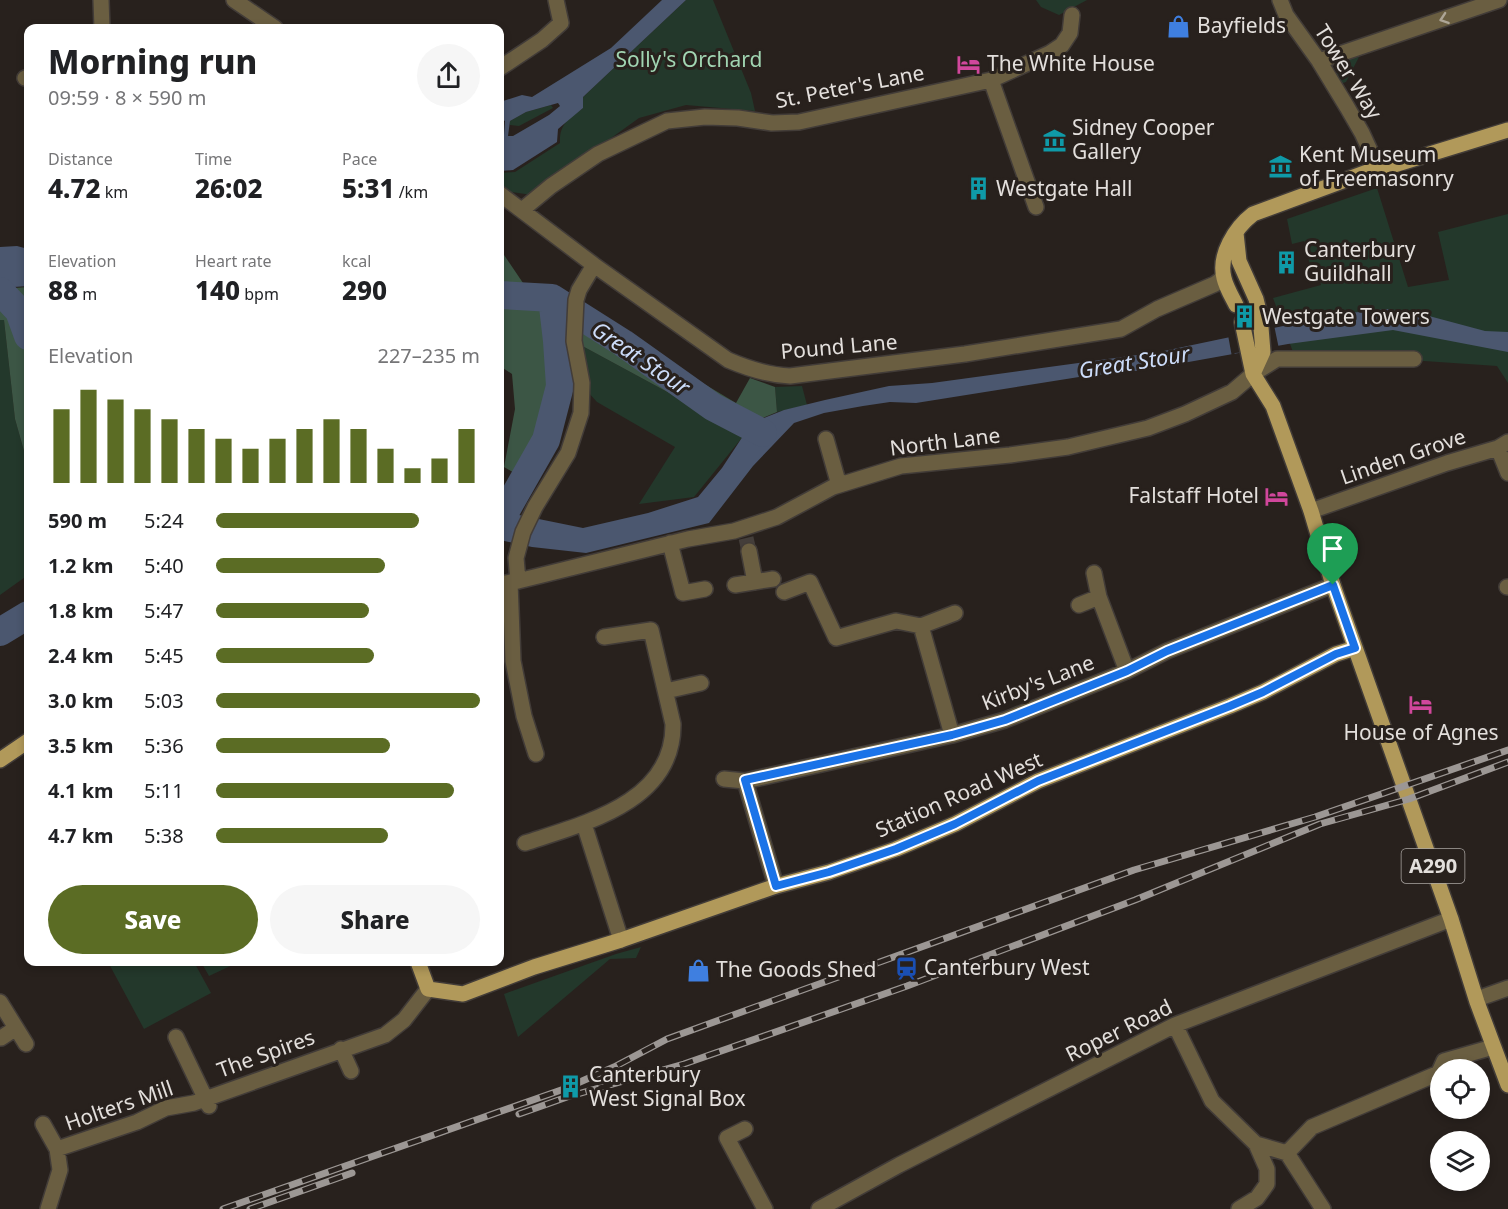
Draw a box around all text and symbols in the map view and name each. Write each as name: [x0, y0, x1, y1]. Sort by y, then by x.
place label: Bayfields: [1197, 11, 1286, 39]
one-way arrow: [1439, 11, 1450, 24]
shop icon: Bayfields: [1166, 13, 1192, 39]
street label: Tower Way: [1309, 19, 1389, 124]
text: Morning run: [48, 39, 257, 84]
button: share: [417, 44, 480, 107]
park label: Solly's Orchard: [616, 45, 762, 73]
place label: The White House: [987, 49, 1155, 77]
hotel icon: The White House: [956, 51, 982, 77]
street label: St. Peter's Lane: [773, 58, 927, 114]
text: 09:59 · 8 × 590 m: [48, 84, 206, 111]
place label: Sidney Cooper Gallery: [1072, 113, 1215, 165]
museum icon: Sidney Cooper Gallery: [1041, 127, 1067, 153]
place label: Kent Museum of Freemasonry: [1299, 140, 1454, 192]
text: Distance: [48, 148, 113, 170]
text: Time: [195, 148, 232, 170]
text: Pace: [342, 148, 377, 170]
museum icon: Kent Museum of Freemasonry: [1268, 154, 1294, 180]
text: 4.72: [48, 170, 101, 206]
text: 26:02: [195, 170, 263, 206]
text: 5:31: [342, 170, 395, 206]
place label: Westgate Hall: [996, 174, 1132, 202]
building icon: Westgate Hall: [965, 176, 991, 202]
text: km: [101, 181, 128, 203]
text: /km: [395, 181, 428, 203]
place label: Canterbury Guildhall: [1304, 235, 1416, 287]
building icon: Canterbury Guildhall: [1273, 249, 1299, 275]
text: Elevation: [48, 250, 116, 272]
text: Heart rate: [195, 250, 271, 272]
text: kcal: [342, 250, 371, 272]
text: 88: [48, 272, 78, 308]
text: 140: [195, 272, 240, 308]
text: 290: [342, 272, 387, 308]
text: m: [78, 283, 97, 305]
text: bpm: [240, 283, 279, 305]
place label: Westgate Towers: [1262, 302, 1430, 330]
building icon: Westgate Towers: [1231, 304, 1257, 330]
water label: Great Stour: [587, 313, 697, 402]
street label: Pound Lane: [779, 327, 899, 365]
water label: Great Stour: [1076, 337, 1193, 385]
text: Elevation: [48, 342, 133, 369]
text: 227–235 m: [377, 342, 480, 369]
street label: North Lane: [888, 420, 1002, 462]
street label: Linden Grove: [1336, 422, 1469, 491]
place label: Falstaff Hotel: [1128, 481, 1259, 509]
hotel icon: Falstaff Hotel: [1264, 483, 1290, 509]
text: 590 m: [48, 507, 107, 534]
text: 5:24: [144, 507, 184, 534]
pin: [1307, 523, 1358, 585]
icon: arrive: [1316, 532, 1349, 565]
text: 1.2 km: [48, 552, 114, 579]
text: 5:40: [144, 552, 184, 579]
text: 1.8 km: [48, 597, 114, 624]
text: 5:47: [144, 597, 184, 624]
text: 2.4 km: [48, 642, 114, 669]
text: 5:45: [144, 642, 184, 669]
street label: Kirby's Lane: [977, 648, 1098, 716]
text: 3.0 km: [48, 687, 114, 714]
text: 5:03: [144, 687, 184, 714]
hotel icon: House of Agnes: [1408, 692, 1434, 718]
place label: House of Agnes: [1343, 718, 1499, 746]
text: 3.5 km: [48, 732, 114, 759]
text: 5:36: [144, 732, 184, 759]
street label: Station Road West: [871, 745, 1047, 843]
text: 4.1 km: [48, 777, 114, 804]
text: 5:11: [144, 777, 184, 804]
text: 4.7 km: [48, 822, 114, 849]
text: 5:38: [144, 822, 184, 849]
road number: A290: [1402, 849, 1464, 883]
button: Save: [48, 885, 258, 954]
button: Share: [270, 885, 480, 954]
place label: Canterbury West: [924, 953, 1090, 981]
place label: The Goods Shed: [716, 955, 876, 983]
station icon: Canterbury West: [893, 955, 919, 981]
shop icon: The Goods Shed: [685, 957, 711, 983]
street label: Roper Road: [1061, 992, 1176, 1068]
street label: The Spires: [213, 1022, 318, 1084]
map controls: [1430, 1059, 1490, 1191]
button: locate: [1430, 1059, 1490, 1119]
place label: Canterbury West Signal Box: [589, 1060, 746, 1112]
street label: Holters Mill: [61, 1073, 176, 1137]
building icon: Canterbury West Signal Box: [558, 1074, 584, 1100]
button: layers: [1430, 1131, 1490, 1191]

